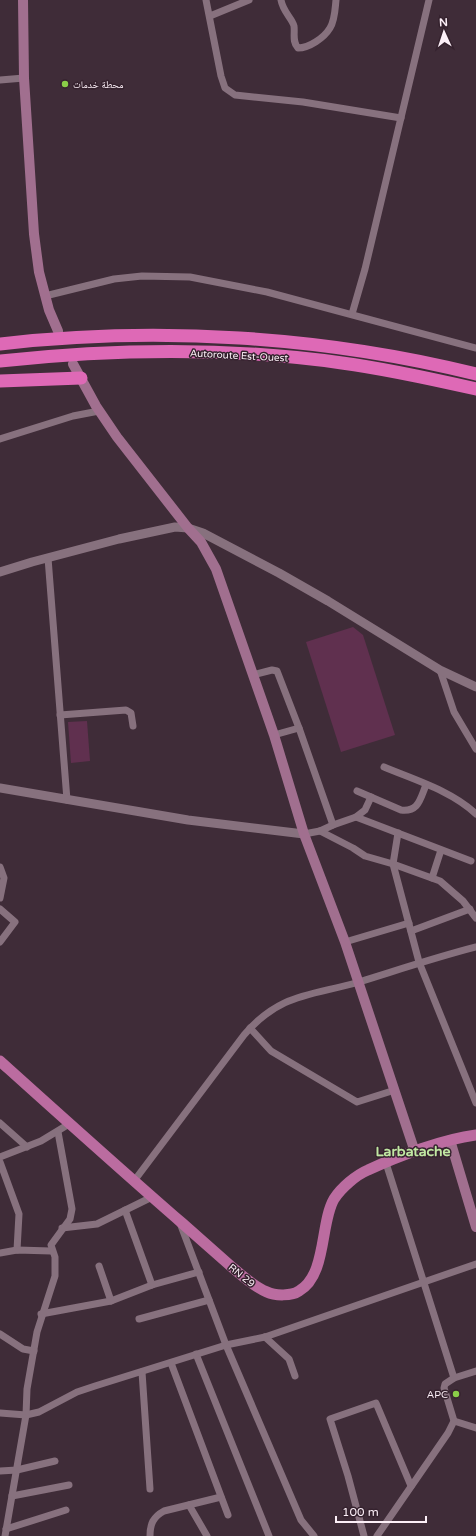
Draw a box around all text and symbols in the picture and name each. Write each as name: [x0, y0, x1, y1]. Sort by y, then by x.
north arrow: [424, 12, 464, 52]
text: N: [439, 16, 448, 29]
marker: محطة خدمات: [60, 79, 70, 89]
place label: محطة خدمات: [73, 79, 124, 91]
street label: Autoroute Est-Ouest: [189, 347, 289, 365]
district label: Larbatache: [376, 1143, 451, 1160]
street label: RN 29: [226, 1262, 257, 1290]
place label: APC: [427, 1389, 448, 1401]
marker: APC: [451, 1389, 461, 1399]
scale bar: [336, 1498, 426, 1524]
text: 100 m: [342, 1505, 379, 1519]

